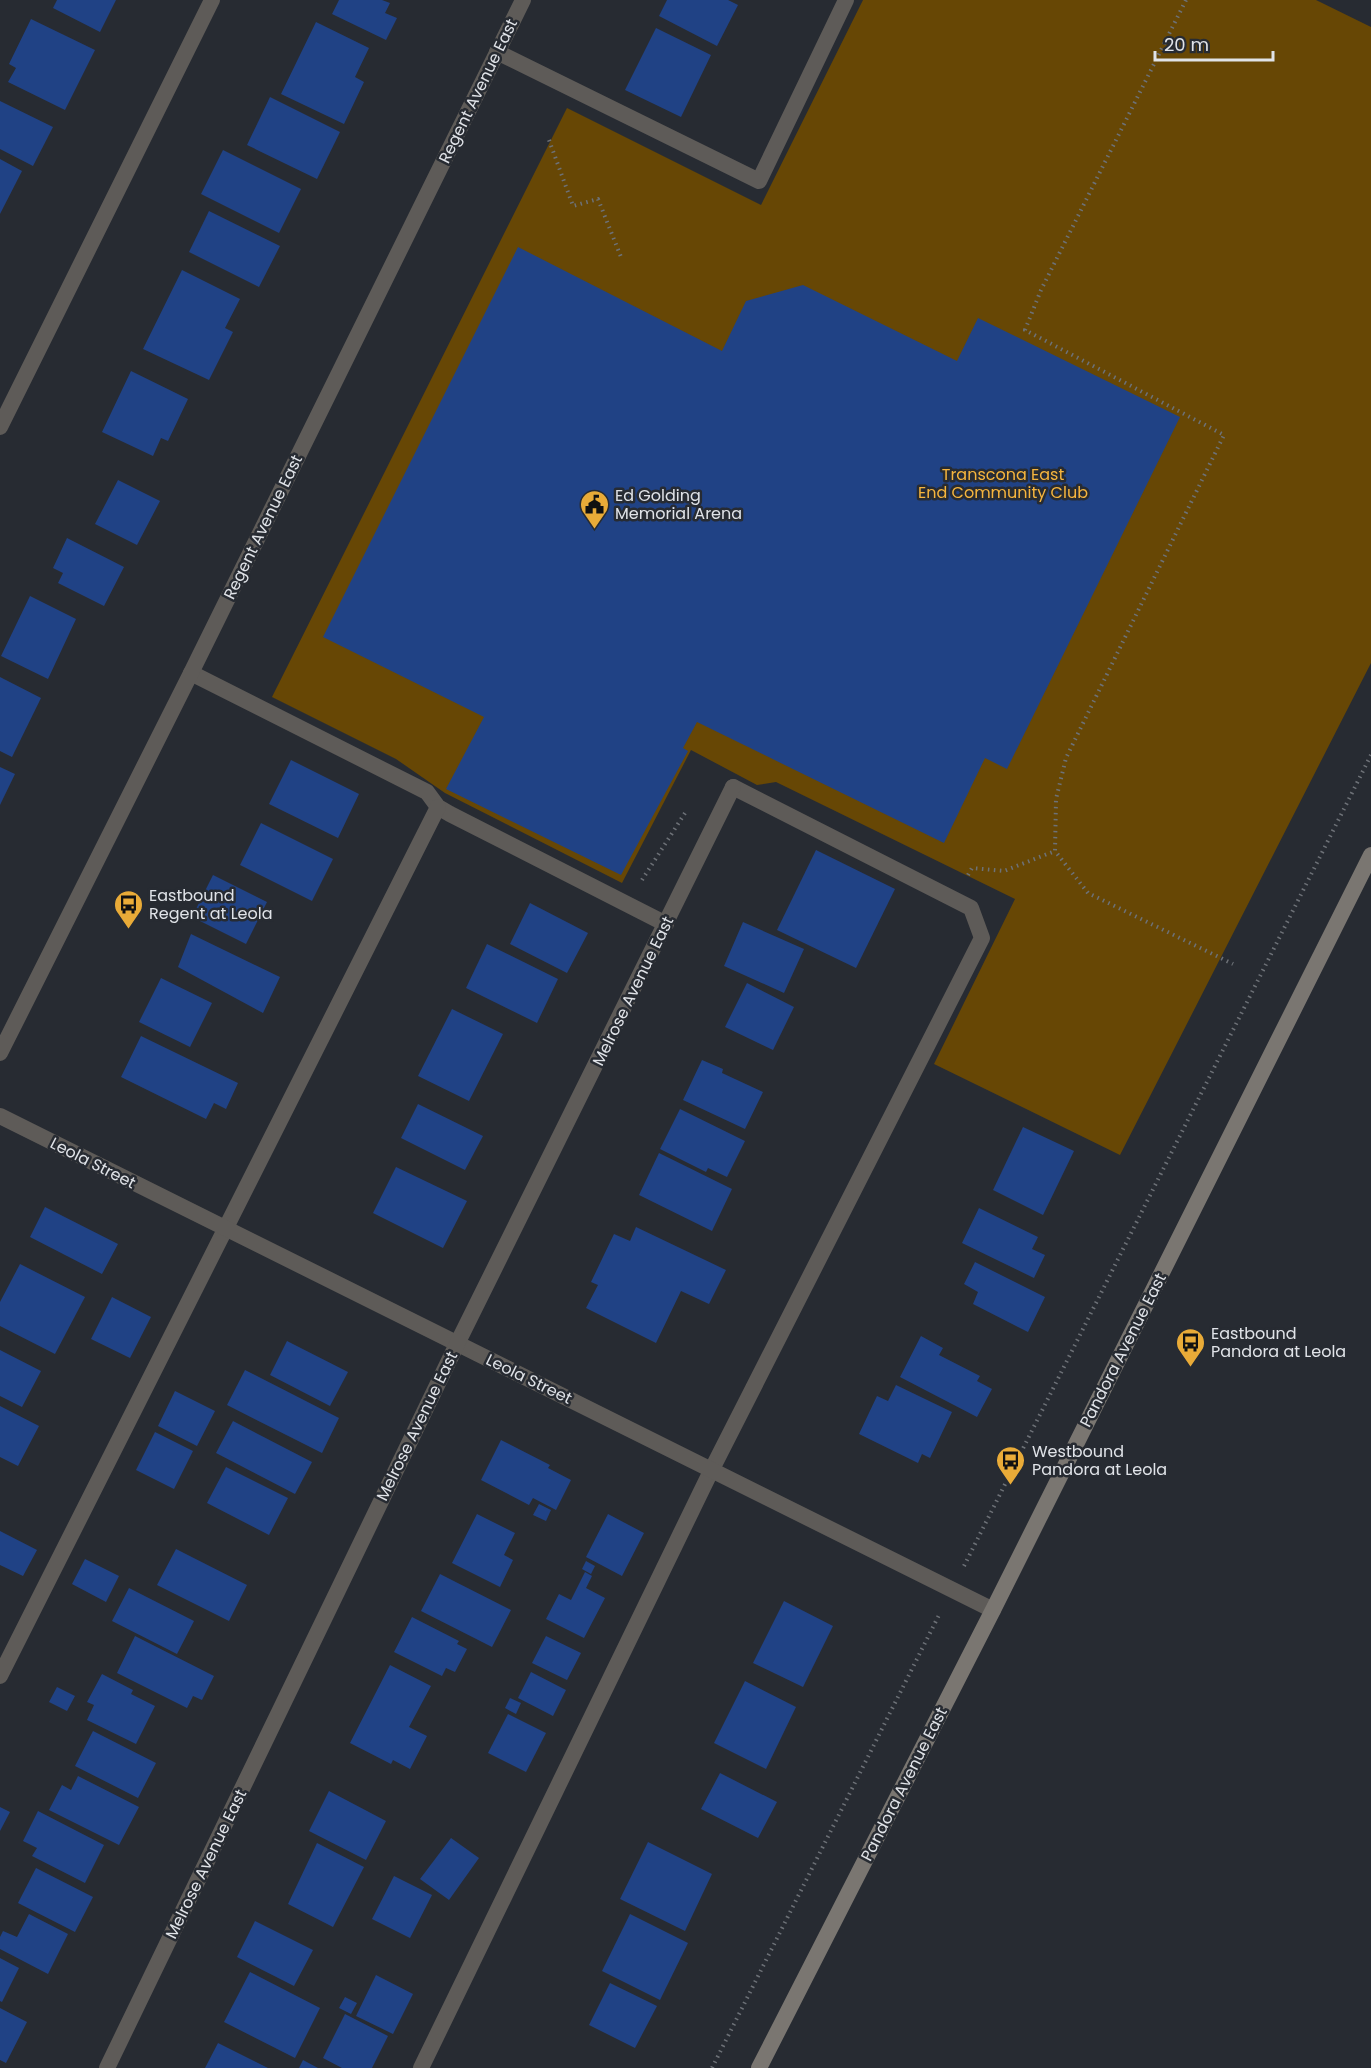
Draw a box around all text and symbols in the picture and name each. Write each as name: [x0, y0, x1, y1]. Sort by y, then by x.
street label: Regent Avenue East: [433, 15, 523, 167]
scale bar: [1155, 24, 1274, 62]
text: 20 m: [1164, 32, 1209, 57]
street label: Regent Avenue East: [218, 451, 308, 603]
park label: Transcona East End Community Club: [918, 463, 1088, 504]
place label: Ed Golding Memorial Arena: [615, 484, 742, 525]
public building icon: Ed Golding Memorial Arena: [578, 488, 610, 530]
place label: Eastbound Regent at Leola: [149, 884, 272, 925]
bus stop icon: Eastbound Regent at Leola: [112, 888, 144, 930]
street label: Melrose Avenue East: [587, 912, 679, 1070]
street label: Leola Street: [46, 1132, 140, 1194]
street label: Pandora Avenue East: [1074, 1269, 1172, 1431]
place label: Eastbound Pandora at Leola: [1211, 1322, 1346, 1363]
bus stop icon: Eastbound Pandora at Leola: [1174, 1326, 1206, 1368]
street label: Melrose Avenue East: [371, 1347, 463, 1505]
street label: Leola Street: [482, 1348, 576, 1410]
place label: Westbound Pandora at Leola: [1032, 1440, 1167, 1481]
bus stop icon: Westbound Pandora at Leola: [995, 1444, 1027, 1486]
street label: Pandora Avenue East: [855, 1703, 953, 1865]
street label: Melrose Avenue East: [160, 1785, 252, 1943]

